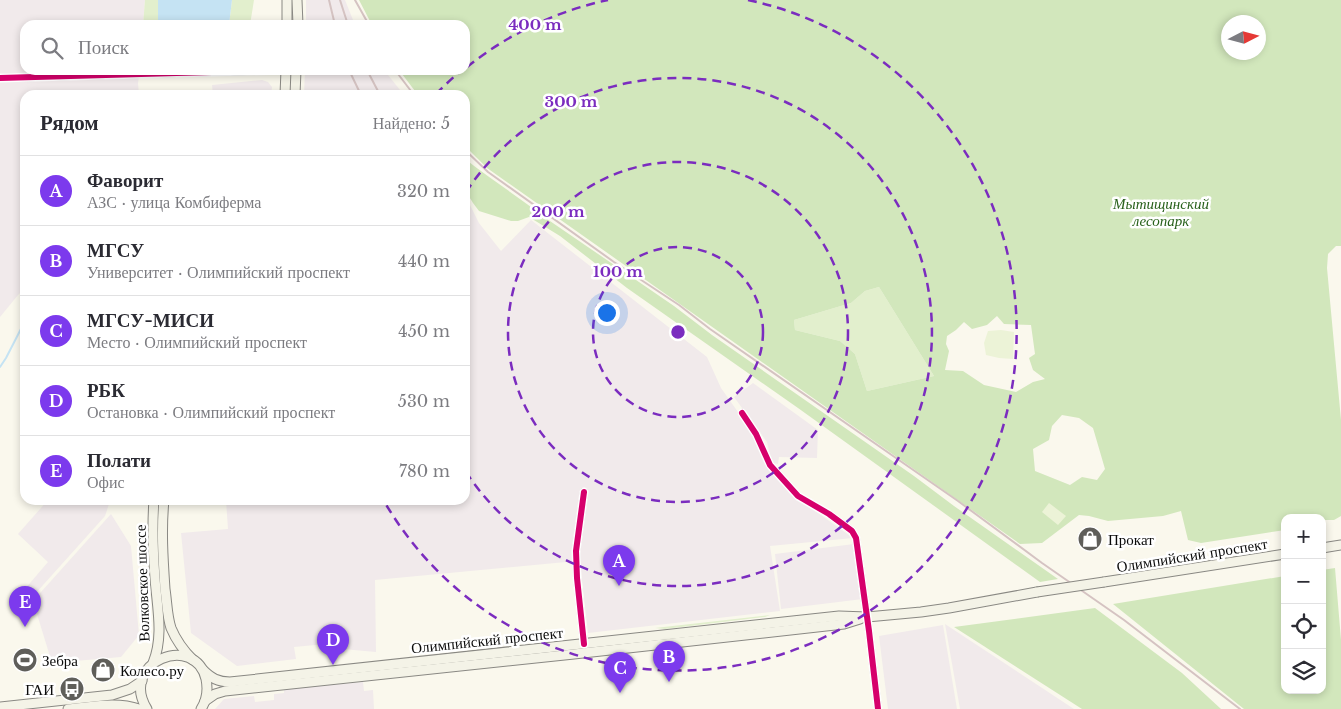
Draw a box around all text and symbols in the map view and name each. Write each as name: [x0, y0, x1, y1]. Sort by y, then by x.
text: 400 m: [508, 15, 562, 34]
north arrow: [1221, 15, 1266, 60]
search box: [20, 20, 470, 75]
icon: search: [38, 34, 66, 62]
text: Поиск: [78, 36, 129, 59]
text: 300 m: [545, 92, 598, 111]
text: Рядом: [40, 110, 99, 136]
text: Найдено: 5: [373, 113, 450, 133]
text: Фаворит: [87, 169, 163, 192]
text: A: [50, 181, 62, 201]
text: 320 m: [397, 181, 450, 201]
text: АЗС · улица Комбиферма: [87, 192, 261, 212]
park label: Мытищинский лесопарк: [1112, 194, 1209, 230]
text: 200 m: [532, 202, 585, 221]
text: МГСУ: [87, 239, 144, 262]
text: B: [50, 251, 62, 271]
text: 440 m: [398, 251, 450, 271]
text: Университет · Олимпийский проспект: [87, 262, 350, 282]
text: 100 m: [593, 262, 643, 281]
your location: [594, 300, 620, 326]
text: МГСУ-МИСИ: [87, 309, 214, 332]
text: C: [49, 321, 63, 341]
text: 450 m: [398, 321, 450, 341]
centre of rings: [669, 323, 687, 341]
text: Место · Олимпийский проспект: [87, 332, 307, 352]
text: РБК: [87, 379, 125, 402]
text: D: [49, 391, 63, 411]
text: 530 m: [398, 391, 450, 411]
text: Остановка · Олимпийский проспект: [87, 402, 335, 422]
text: Полати: [87, 449, 151, 472]
text: E: [50, 461, 62, 481]
text: 780 m: [399, 461, 450, 481]
text: Офис: [87, 472, 125, 492]
map controls: [1281, 514, 1326, 694]
button: +: [1281, 514, 1326, 559]
street label: Волковское шоссе: [130, 524, 154, 642]
shop icon: Прокат: [1077, 526, 1103, 552]
place label: Прокат: [1108, 530, 1154, 549]
street label: Олимпийский проспект: [1115, 534, 1269, 576]
pin: A: [603, 545, 635, 586]
button: −: [1281, 559, 1326, 604]
pin: E: [9, 586, 41, 627]
button: locate: [1281, 604, 1326, 649]
street label: Олимпийский проспект: [410, 623, 564, 657]
pin: D: [317, 624, 349, 665]
pin: B: [653, 641, 685, 682]
sports icon: Зебра: [12, 647, 38, 673]
button: layers: [1281, 649, 1326, 694]
place label: Зебра: [42, 651, 78, 670]
pin: C: [604, 652, 636, 693]
shop icon: Колесо.ру: [90, 657, 116, 683]
place label: Колесо.ру: [120, 661, 185, 680]
bus stop icon: ГАИ: [59, 676, 85, 702]
place label: ГАИ: [25, 680, 54, 699]

